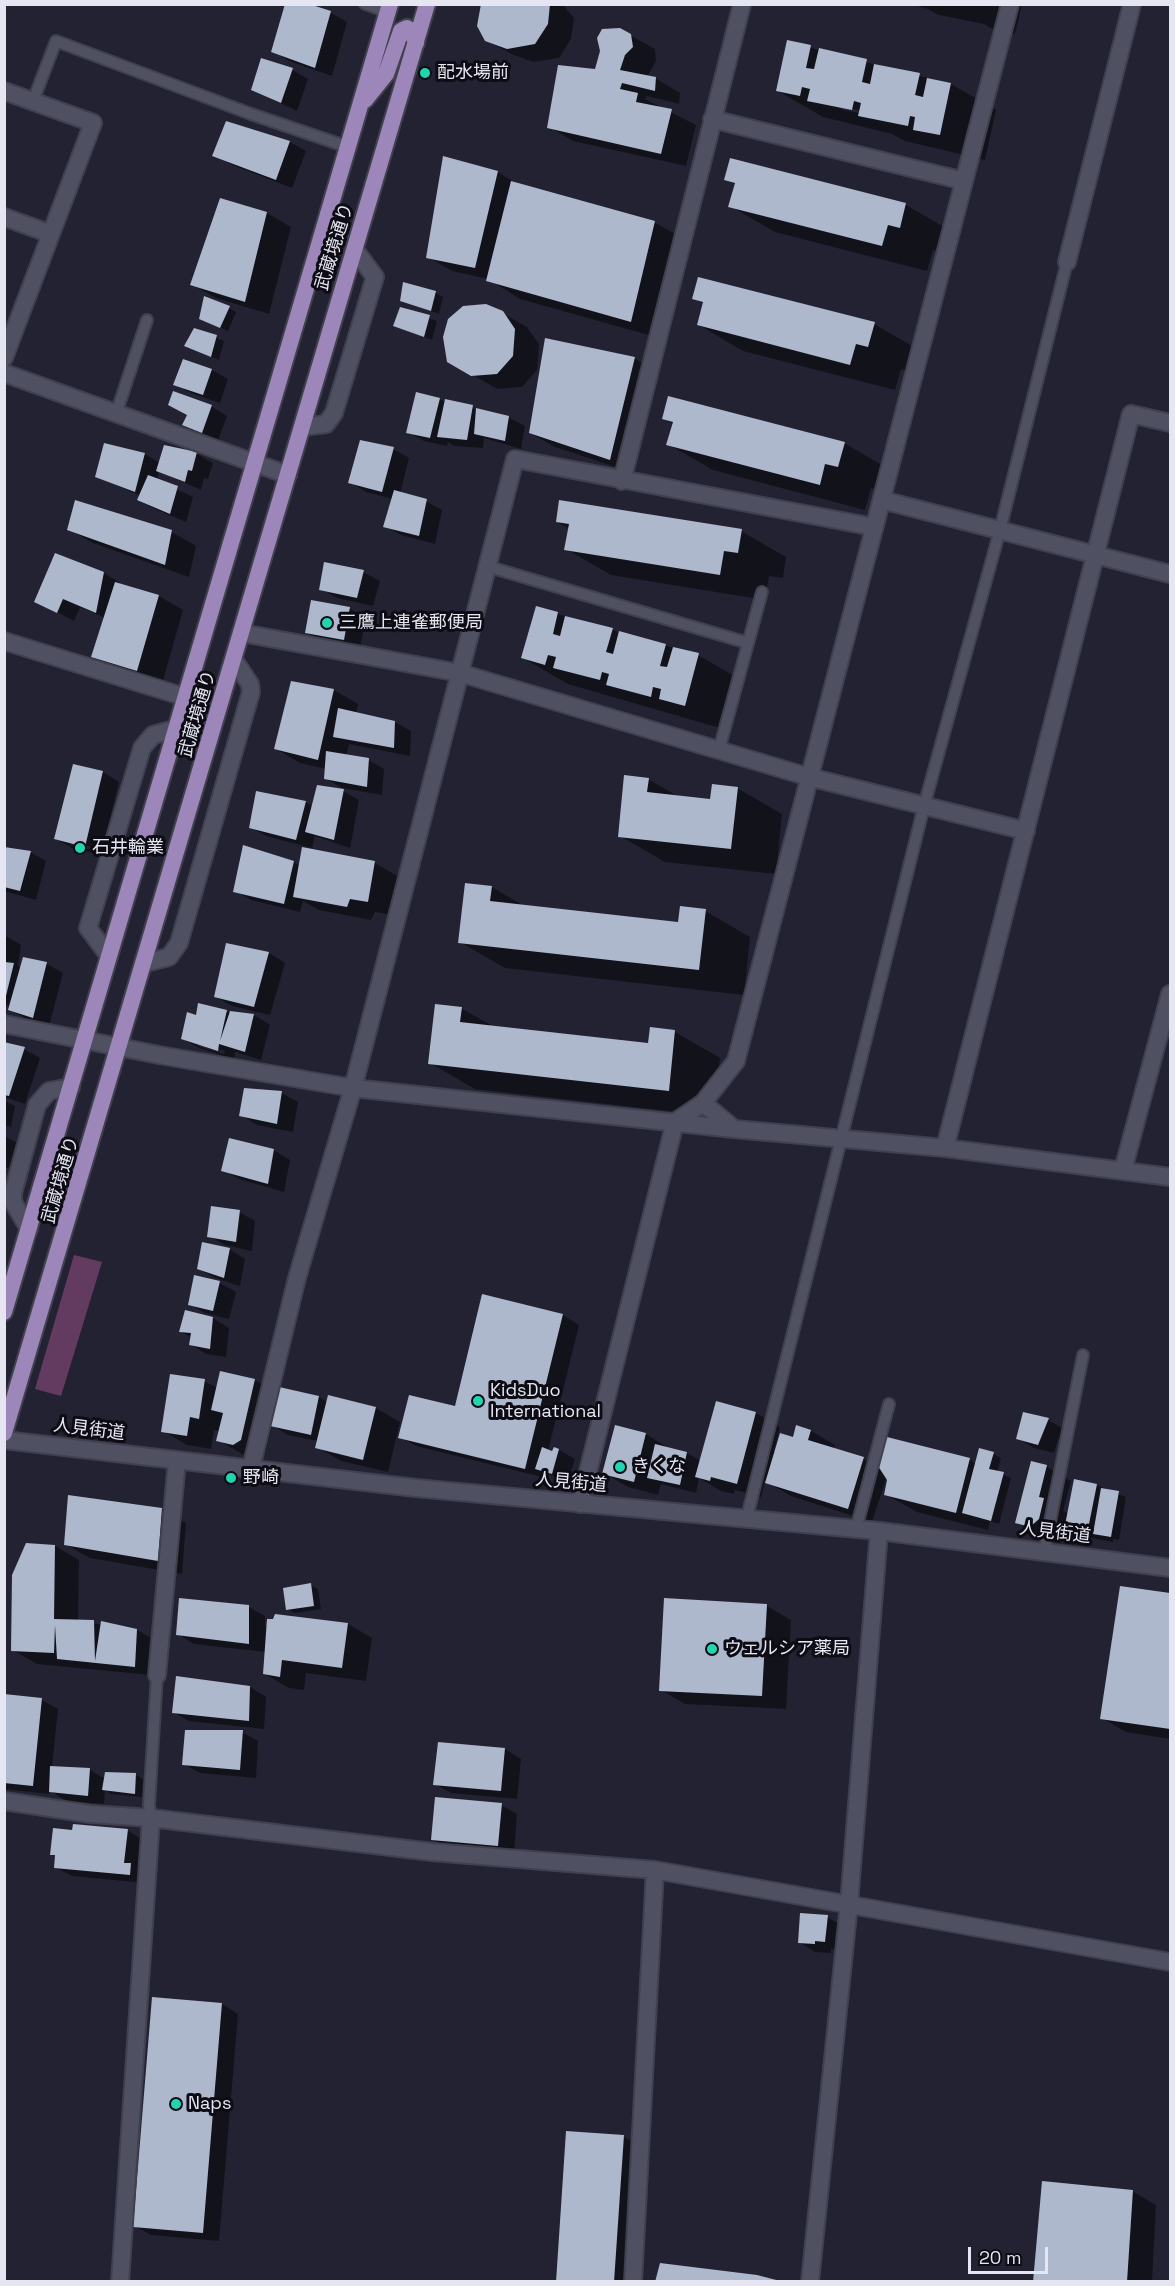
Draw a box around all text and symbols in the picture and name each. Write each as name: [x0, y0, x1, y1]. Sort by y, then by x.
place label: 配水場前: [437, 62, 509, 84]
marker: 配水場前: [418, 66, 432, 80]
street label: 武蔵境通り: [312, 201, 358, 293]
place label: 三鷹上連雀郵便局: [339, 612, 483, 634]
marker: 三鷹上連雀郵便局: [320, 616, 334, 630]
street label: 武蔵境通り: [175, 668, 221, 760]
place label: 石井輪業: [92, 837, 164, 859]
marker: 石井輪業: [73, 841, 87, 855]
street label: 武蔵境通り: [38, 1134, 84, 1226]
place label: KidsDuo International: [490, 1380, 601, 1422]
marker: KidsDuo International: [471, 1394, 485, 1408]
street label: 人見街道: [52, 1415, 126, 1445]
place label: きくな: [632, 1456, 686, 1478]
marker: きくな: [613, 1460, 627, 1474]
place label: 野崎: [243, 1467, 279, 1489]
street label: 人見街道: [534, 1469, 608, 1497]
marker: 野崎: [224, 1471, 238, 1485]
street label: 人見街道: [1018, 1518, 1092, 1548]
place label: ウェルシア薬局: [724, 1638, 850, 1660]
marker: ウェルシア薬局: [705, 1642, 719, 1656]
place label: Naps: [188, 2093, 231, 2115]
marker: Naps: [169, 2097, 183, 2111]
scale bar: [971, 2235, 1050, 2273]
text: 20 m: [979, 2246, 1022, 2269]

